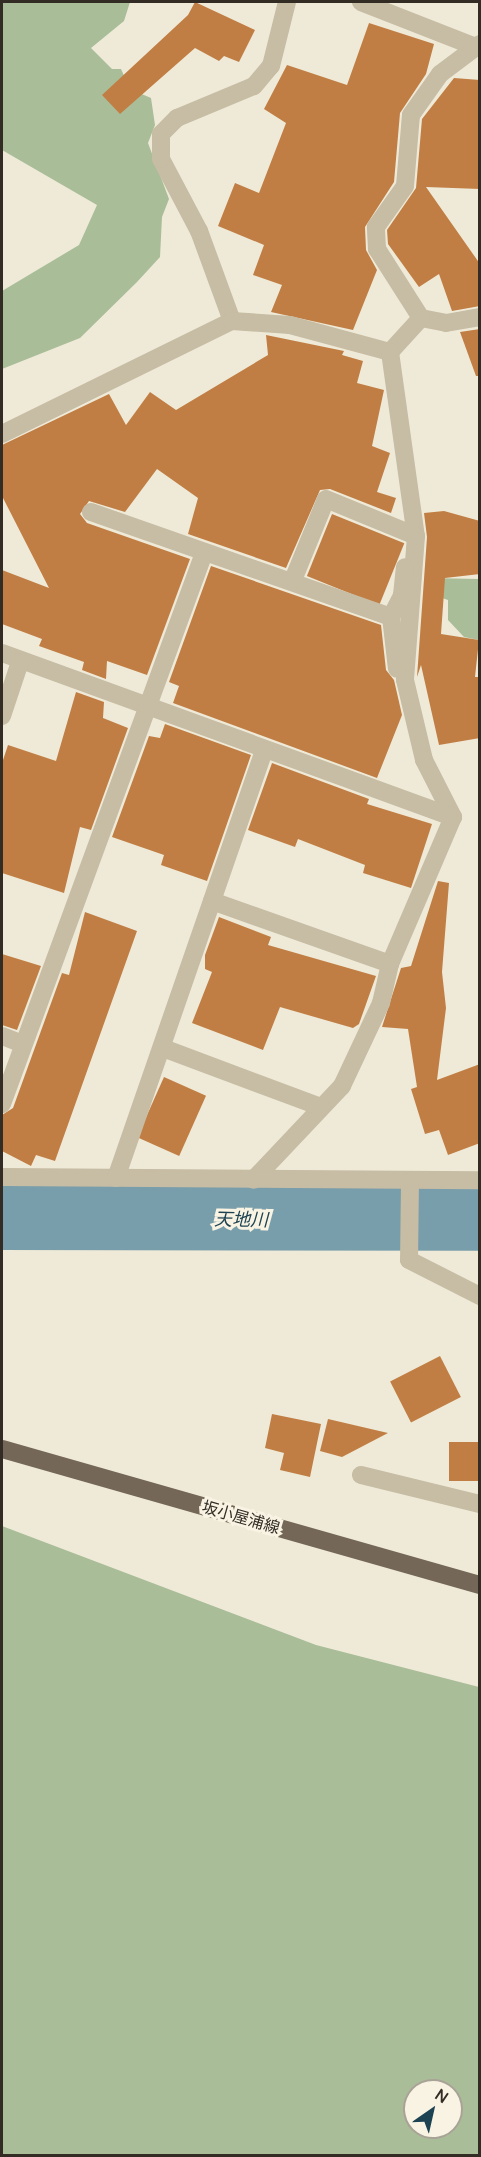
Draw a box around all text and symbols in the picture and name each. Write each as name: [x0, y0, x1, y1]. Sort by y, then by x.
water label: 天地川: [214, 1208, 268, 1230]
street label: 坂小屋浦線: [200, 1497, 282, 1537]
north arrow: [403, 2079, 463, 2139]
text: N: [431, 2083, 453, 2108]

